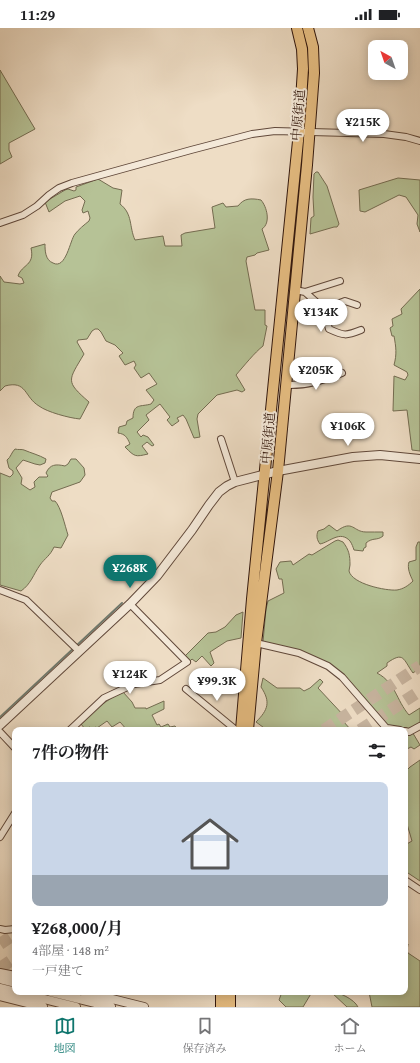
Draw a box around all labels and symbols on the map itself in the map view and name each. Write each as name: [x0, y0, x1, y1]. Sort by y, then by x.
north arrow: [368, 40, 408, 80]
street label: 中原街道: [286, 88, 310, 142]
pin: ¥215K: [335, 109, 391, 143]
pin: ¥134K: [293, 299, 349, 333]
pin: ¥205K: [288, 357, 344, 391]
street label: 中原街道: [256, 411, 280, 465]
pin: ¥106K: [320, 413, 376, 447]
pin: ¥268K: [102, 555, 158, 589]
pin: ¥124K: [102, 661, 158, 695]
pin: ¥99.3K: [184, 668, 250, 702]

